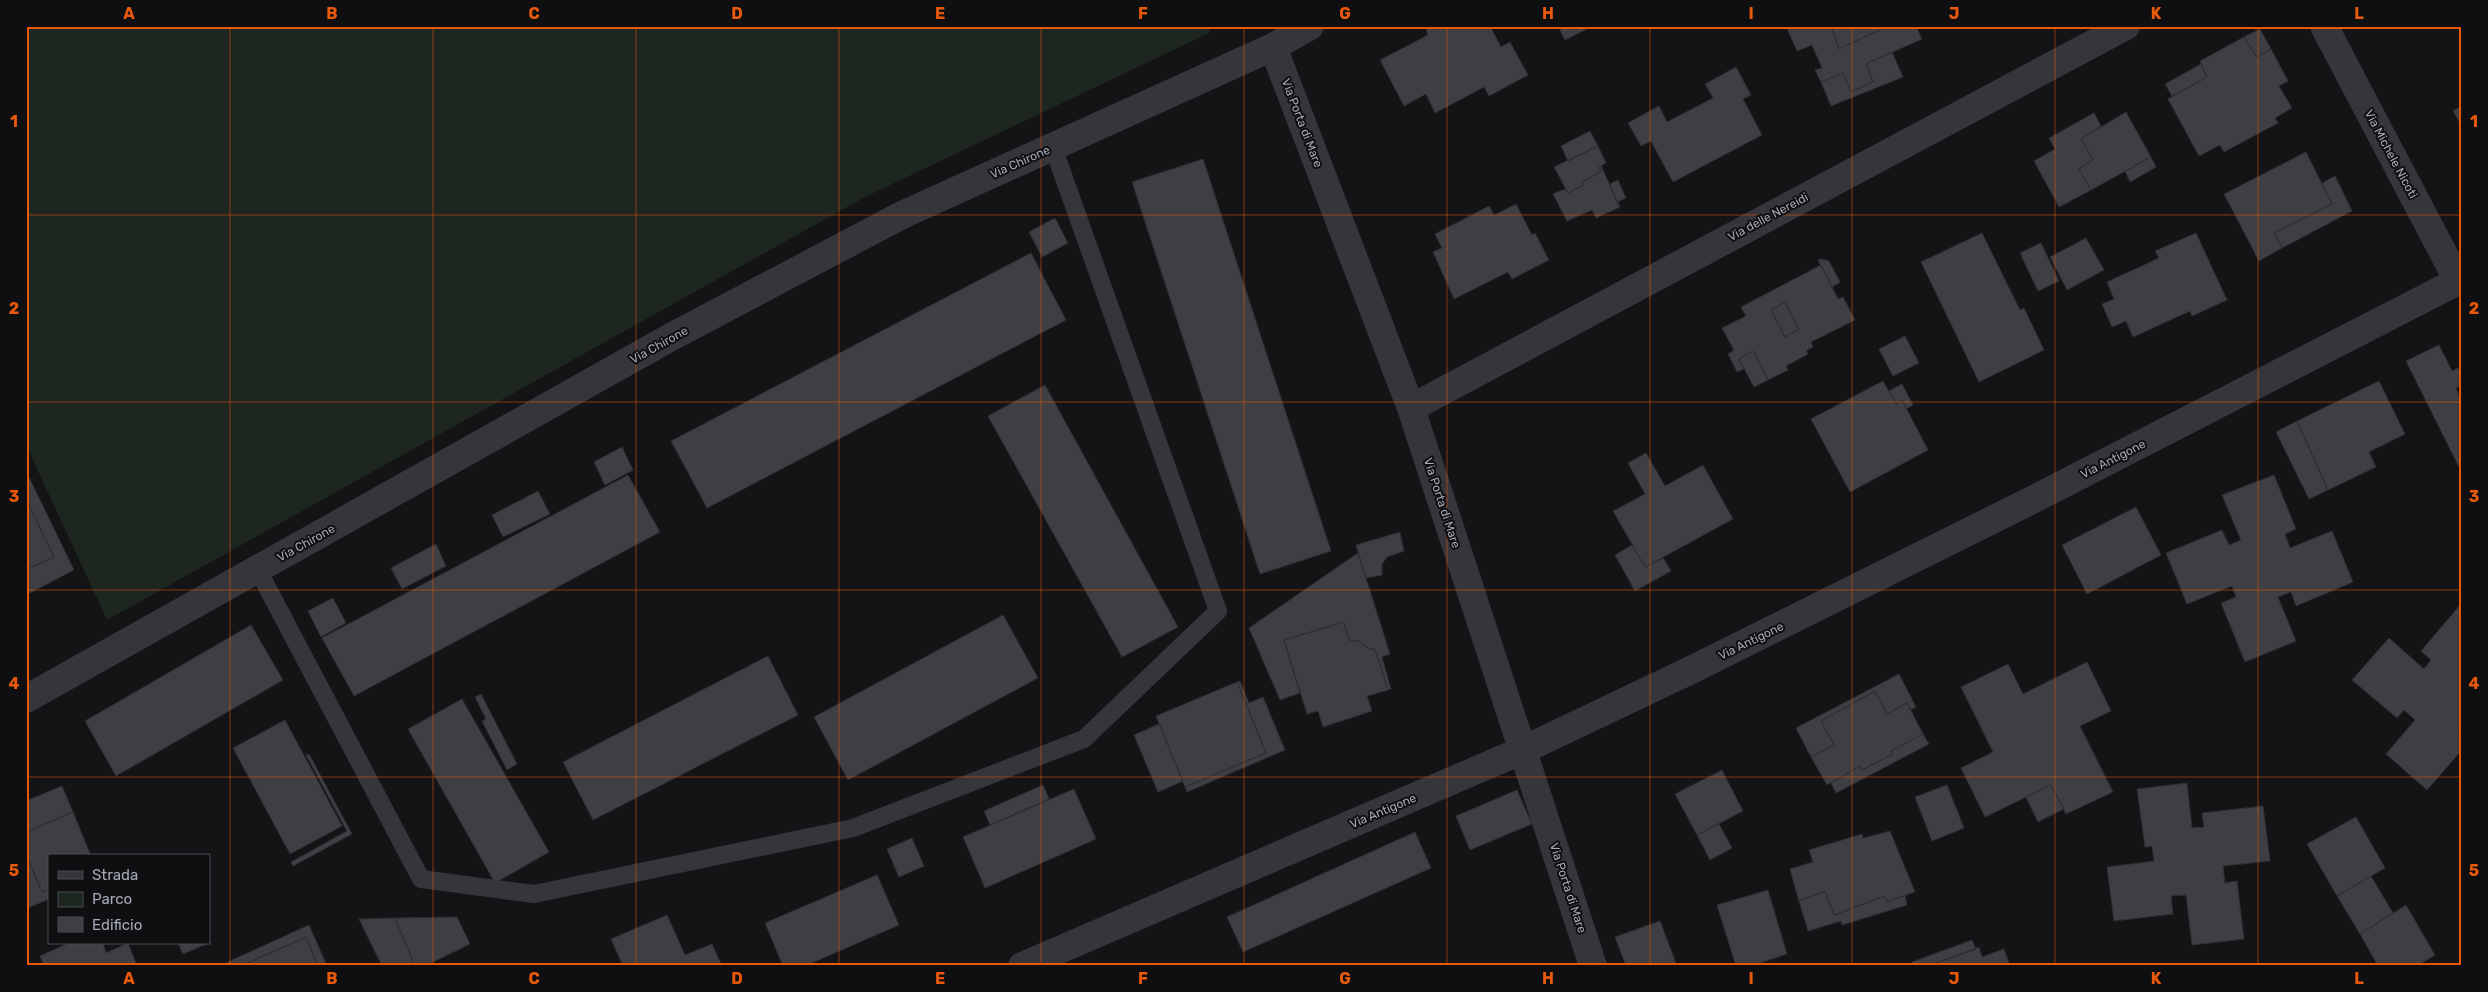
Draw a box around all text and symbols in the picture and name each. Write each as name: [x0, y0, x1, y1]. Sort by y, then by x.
text: A: [123, 4, 135, 23]
text: B: [326, 4, 338, 23]
text: C: [528, 4, 540, 23]
text: D: [731, 4, 743, 23]
text: E: [935, 4, 945, 23]
text: F: [1138, 4, 1148, 23]
text: G: [1339, 4, 1351, 23]
text: H: [1542, 4, 1554, 23]
text: I: [1748, 4, 1754, 23]
text: J: [1949, 4, 1959, 23]
text: K: [2151, 4, 2162, 23]
text: L: [2354, 4, 2364, 23]
street label: Via Porta di Mare: [1279, 77, 1325, 170]
street label: Via Michele Nicoti: [2362, 107, 2420, 201]
text: 1: [10, 112, 18, 131]
text: 1: [2470, 112, 2478, 131]
street label: Via Chirone: [988, 143, 1052, 181]
street label: Via delle Nereidi: [1725, 190, 1811, 244]
text: 2: [9, 299, 19, 318]
text: 2: [2469, 299, 2479, 318]
street label: Via Chirone: [628, 323, 691, 367]
street label: Via Antigone: [2078, 437, 2148, 481]
street label: Via Porta di Mare: [1421, 456, 1463, 550]
text: 3: [9, 487, 19, 506]
text: 3: [2469, 487, 2479, 506]
street label: Via Chirone: [275, 521, 338, 565]
street label: Via Antigone: [1716, 619, 1786, 663]
text: 4: [9, 674, 20, 693]
text: 4: [2469, 674, 2480, 693]
street label: Via Antigone: [1348, 791, 1419, 831]
street label: Via Porta di Mare: [1547, 841, 1589, 935]
legend: [48, 854, 210, 944]
text: 5: [9, 861, 19, 880]
text: 5: [2469, 861, 2479, 880]
text: Strada: [92, 866, 138, 884]
text: Parco: [92, 890, 132, 908]
text: Edificio: [92, 916, 142, 934]
text: A: [123, 969, 135, 988]
text: B: [326, 969, 338, 988]
text: C: [528, 969, 540, 988]
text: D: [731, 969, 743, 988]
text: E: [935, 969, 945, 988]
text: F: [1138, 969, 1148, 988]
text: G: [1339, 969, 1351, 988]
text: H: [1542, 969, 1554, 988]
text: I: [1748, 969, 1754, 988]
text: J: [1949, 969, 1959, 988]
text: K: [2151, 969, 2162, 988]
text: L: [2354, 969, 2364, 988]

